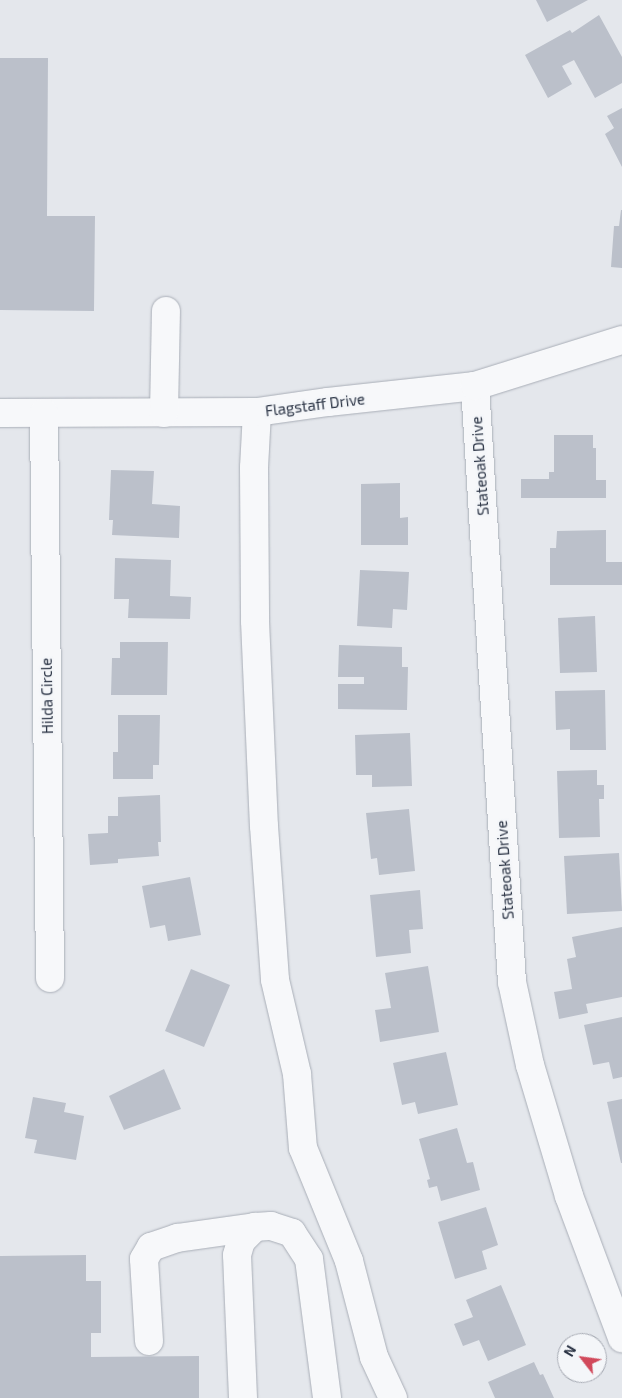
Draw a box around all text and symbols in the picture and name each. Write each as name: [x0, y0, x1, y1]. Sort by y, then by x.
street label: Flagstaff Drive: [264, 390, 366, 420]
street label: Stateoak Drive: [468, 416, 492, 516]
street label: Hilda Circle: [37, 658, 57, 734]
street label: Stateoak Drive: [493, 820, 517, 920]
north arrow: [557, 1333, 607, 1383]
text: N: [560, 1342, 579, 1359]

